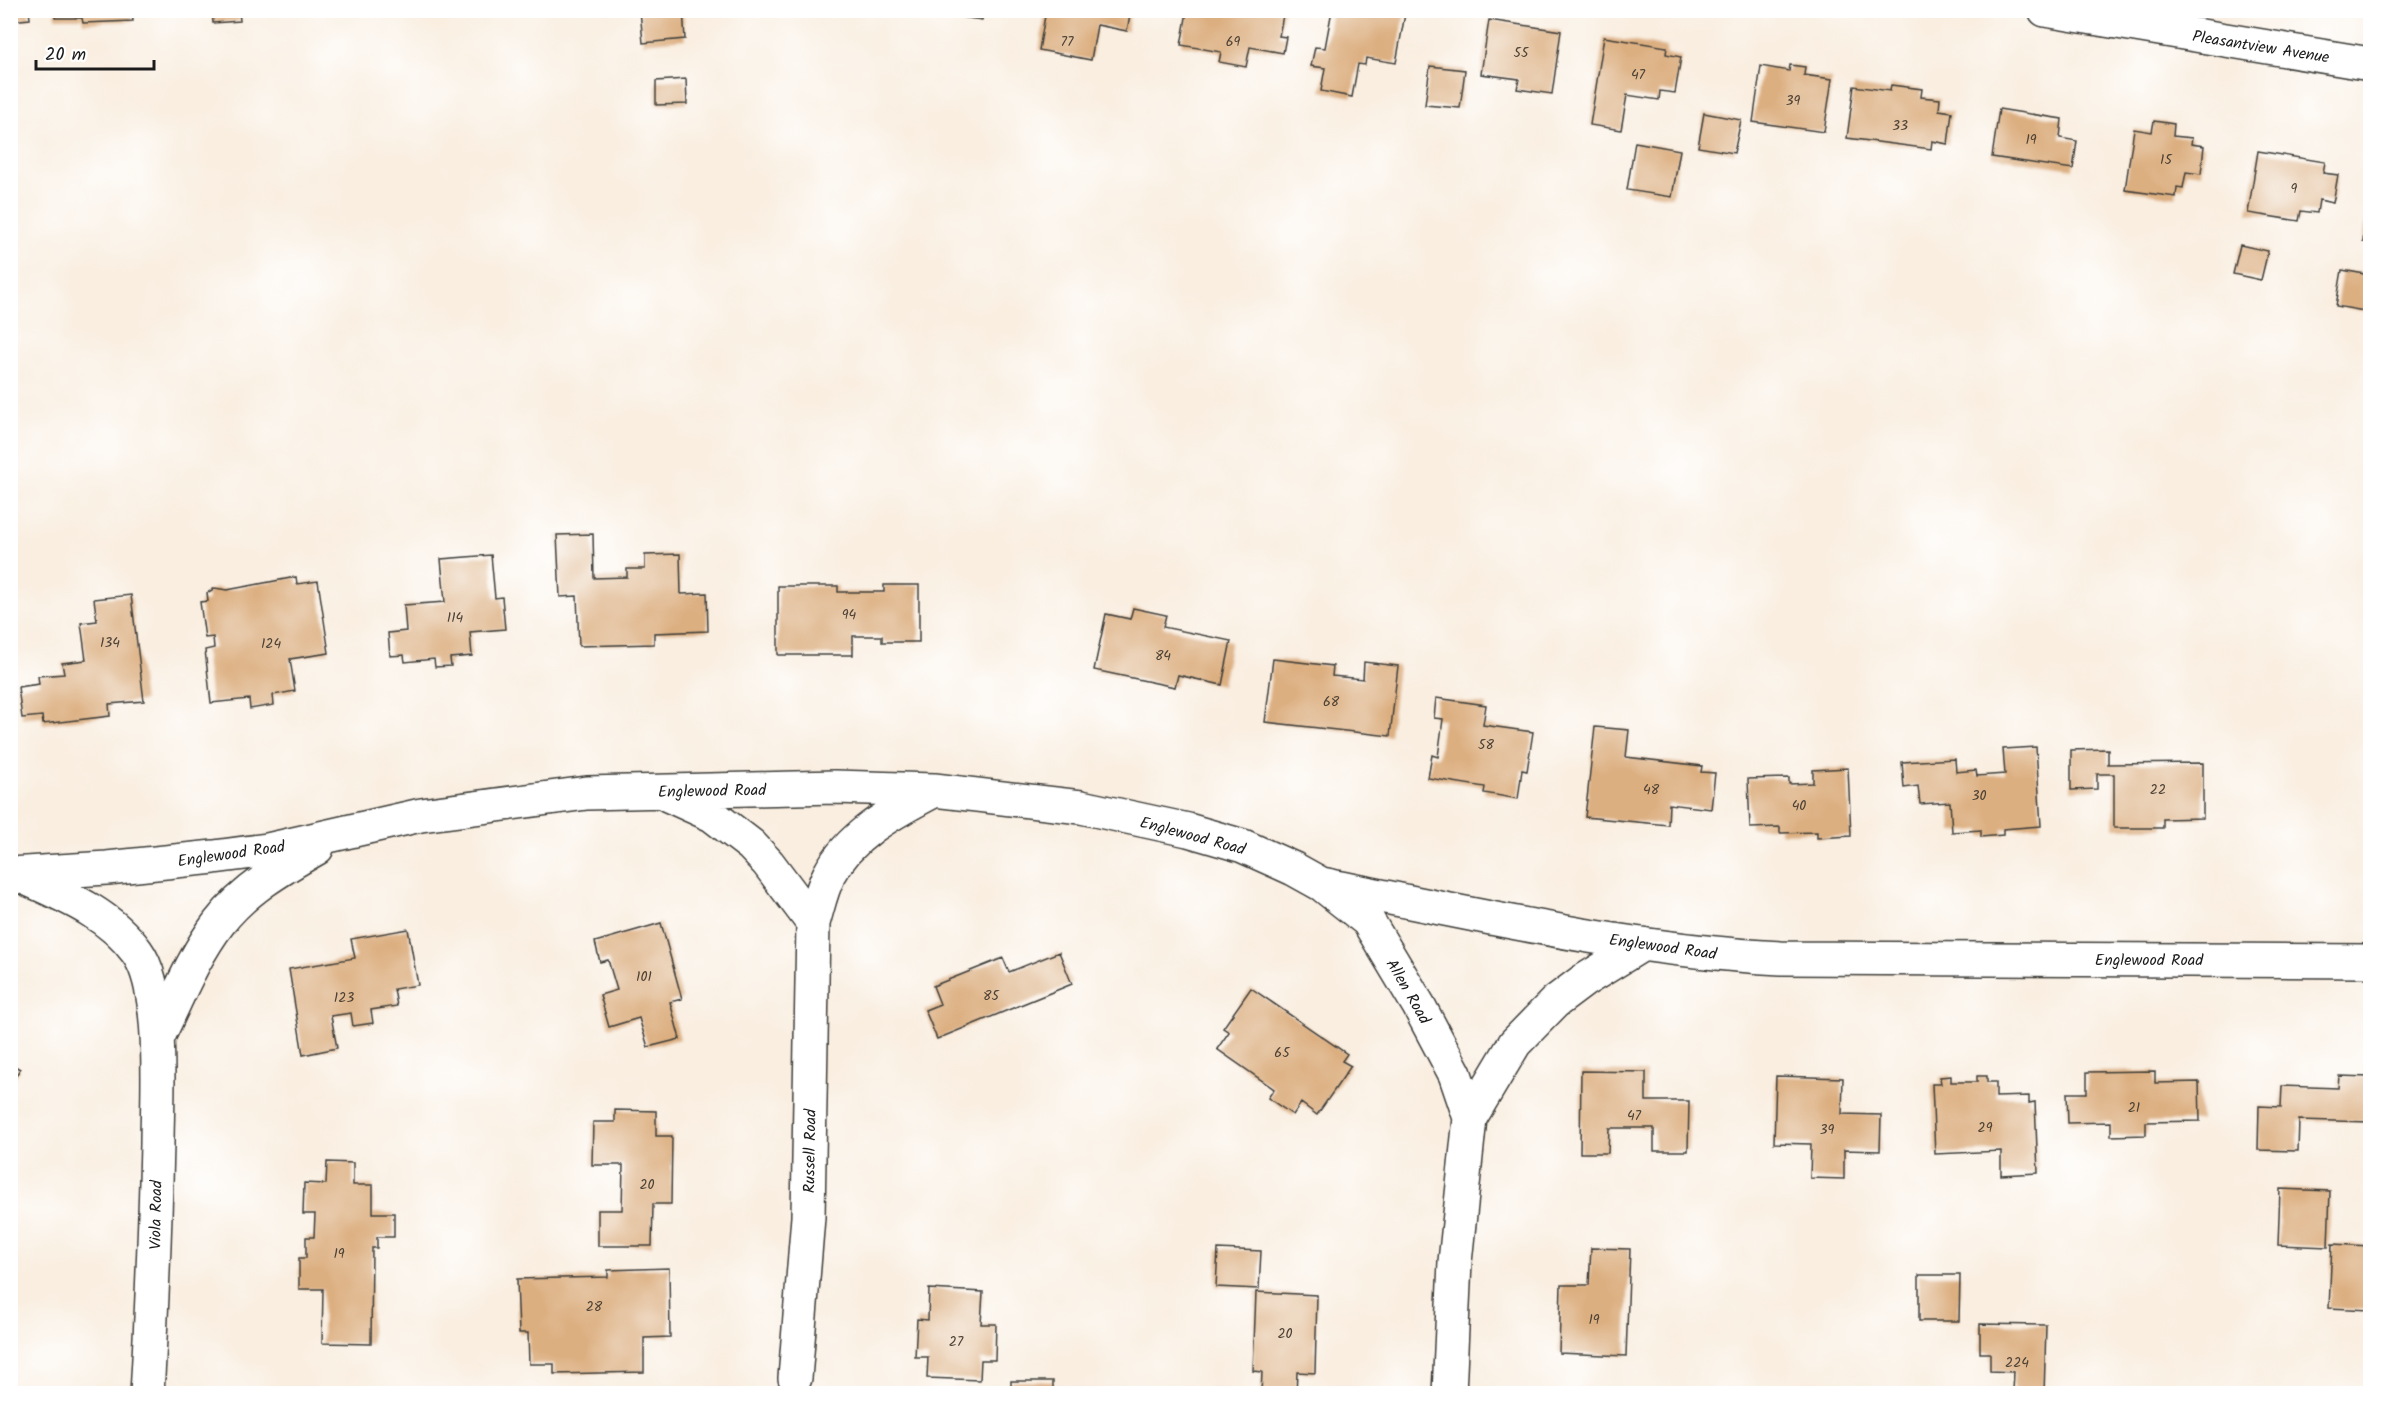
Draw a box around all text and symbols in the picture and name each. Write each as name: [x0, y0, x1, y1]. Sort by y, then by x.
street label: Pleasantview Avenue: [2190, 24, 2331, 71]
house number: 77: [1061, 31, 1074, 53]
house number: 69: [1226, 31, 1240, 53]
scale bar: [36, 33, 154, 71]
text: 20 m: [45, 41, 86, 70]
house number: 55: [1513, 42, 1530, 64]
house number: 47: [1631, 64, 1646, 86]
house number: 39: [1786, 90, 1801, 112]
house number: 33: [1892, 115, 1908, 137]
house number: 19: [2025, 129, 2037, 151]
house number: 15: [2160, 149, 2173, 171]
house number: 9: [2291, 178, 2298, 200]
house number: 94: [842, 604, 857, 626]
house number: 114: [447, 607, 464, 629]
house number: 134: [100, 632, 120, 654]
house number: 124: [261, 633, 281, 655]
house number: 84: [1155, 645, 1171, 667]
house number: 68: [1323, 691, 1340, 713]
house number: 58: [1478, 734, 1495, 756]
street label: Englewood Road: [658, 778, 767, 805]
house number: 48: [1643, 779, 1660, 801]
house number: 22: [2150, 779, 2166, 801]
house number: 30: [1972, 785, 1987, 807]
house number: 40: [1792, 795, 1806, 817]
street label: Englewood Road: [1137, 810, 1249, 863]
street label: Englewood Road: [176, 834, 288, 874]
street label: Englewood Road: [1607, 928, 1719, 968]
street label: Englewood Road: [2095, 948, 2204, 973]
street label: Allen Road: [1379, 954, 1437, 1030]
house number: 101: [636, 966, 652, 988]
house number: 85: [983, 985, 1000, 1007]
house number: 123: [334, 987, 354, 1009]
house number: 65: [1274, 1042, 1291, 1064]
house number: 21: [2128, 1097, 2140, 1119]
house number: 47: [1627, 1105, 1642, 1127]
street label: Russell Road: [797, 1108, 824, 1193]
house number: 29: [1978, 1117, 1993, 1139]
house number: 39: [1820, 1119, 1835, 1141]
house number: 20: [639, 1174, 655, 1196]
street label: Viola Road: [143, 1179, 170, 1250]
house number: 19: [333, 1243, 345, 1265]
house number: 28: [586, 1296, 603, 1318]
house number: 19: [1588, 1309, 1600, 1331]
house number: 20: [1277, 1323, 1293, 1345]
house number: 27: [949, 1331, 964, 1353]
house number: 224: [2005, 1352, 2029, 1374]

